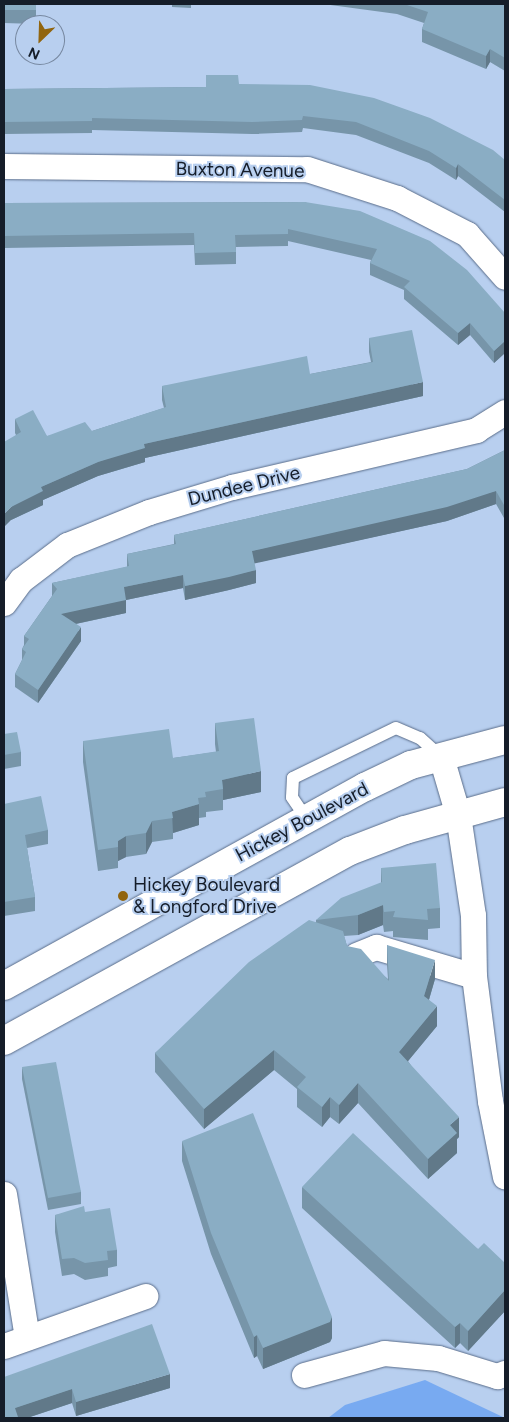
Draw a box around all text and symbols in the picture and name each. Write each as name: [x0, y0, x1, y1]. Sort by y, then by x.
north arrow: [15, 15, 65, 65]
text: N: [26, 43, 43, 63]
street label: Buxton Avenue: [175, 157, 305, 183]
street label: Dundee Drive: [186, 461, 302, 511]
street label: Hickey Boulevard: [232, 777, 372, 867]
place label: Hickey Boulevard & Longford Drive: [133, 874, 280, 918]
marker: Hickey Boulevard & Longford Drive: [117, 890, 129, 902]

